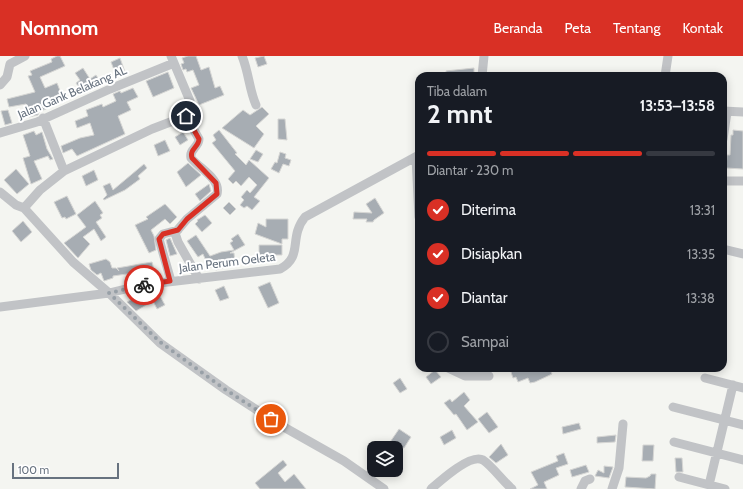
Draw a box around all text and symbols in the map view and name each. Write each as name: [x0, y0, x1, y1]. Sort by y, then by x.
text: Nomnom: [20, 17, 98, 40]
text: Beranda: [494, 19, 543, 37]
text: Peta: [565, 19, 591, 37]
text: Tentang: [613, 19, 660, 37]
text: Kontak: [682, 19, 723, 37]
street label: Jalan Gank Belakang AL: [14, 62, 129, 122]
text: Tiba dalam: [427, 83, 487, 99]
text: 13:53–13:58: [640, 97, 715, 115]
text: 2 mnt: [427, 98, 492, 130]
pin: [169, 99, 203, 133]
icon: home: [175, 105, 197, 127]
text: Diantar · 230 m: [427, 162, 513, 178]
icon: check: [427, 199, 449, 221]
text: Diterima: [461, 201, 516, 219]
text: 13:31: [690, 202, 715, 218]
icon: check: [427, 243, 449, 265]
text: Disiapkan: [461, 245, 522, 263]
text: 13:35: [687, 246, 715, 262]
street label: Jalan Perum Oeleta: [177, 249, 276, 275]
courier: [124, 265, 164, 305]
icon: bike: [133, 274, 155, 296]
icon: check: [427, 287, 449, 309]
text: Diantar: [461, 289, 507, 307]
text: 13:38: [686, 290, 715, 306]
text: Sampai: [461, 333, 509, 351]
pin: [254, 402, 288, 436]
icon: bag: [260, 408, 282, 430]
map controls: [367, 441, 403, 477]
button: layers: [367, 441, 403, 477]
scale bar: [12, 461, 119, 480]
text: 100 m: [18, 463, 49, 477]

